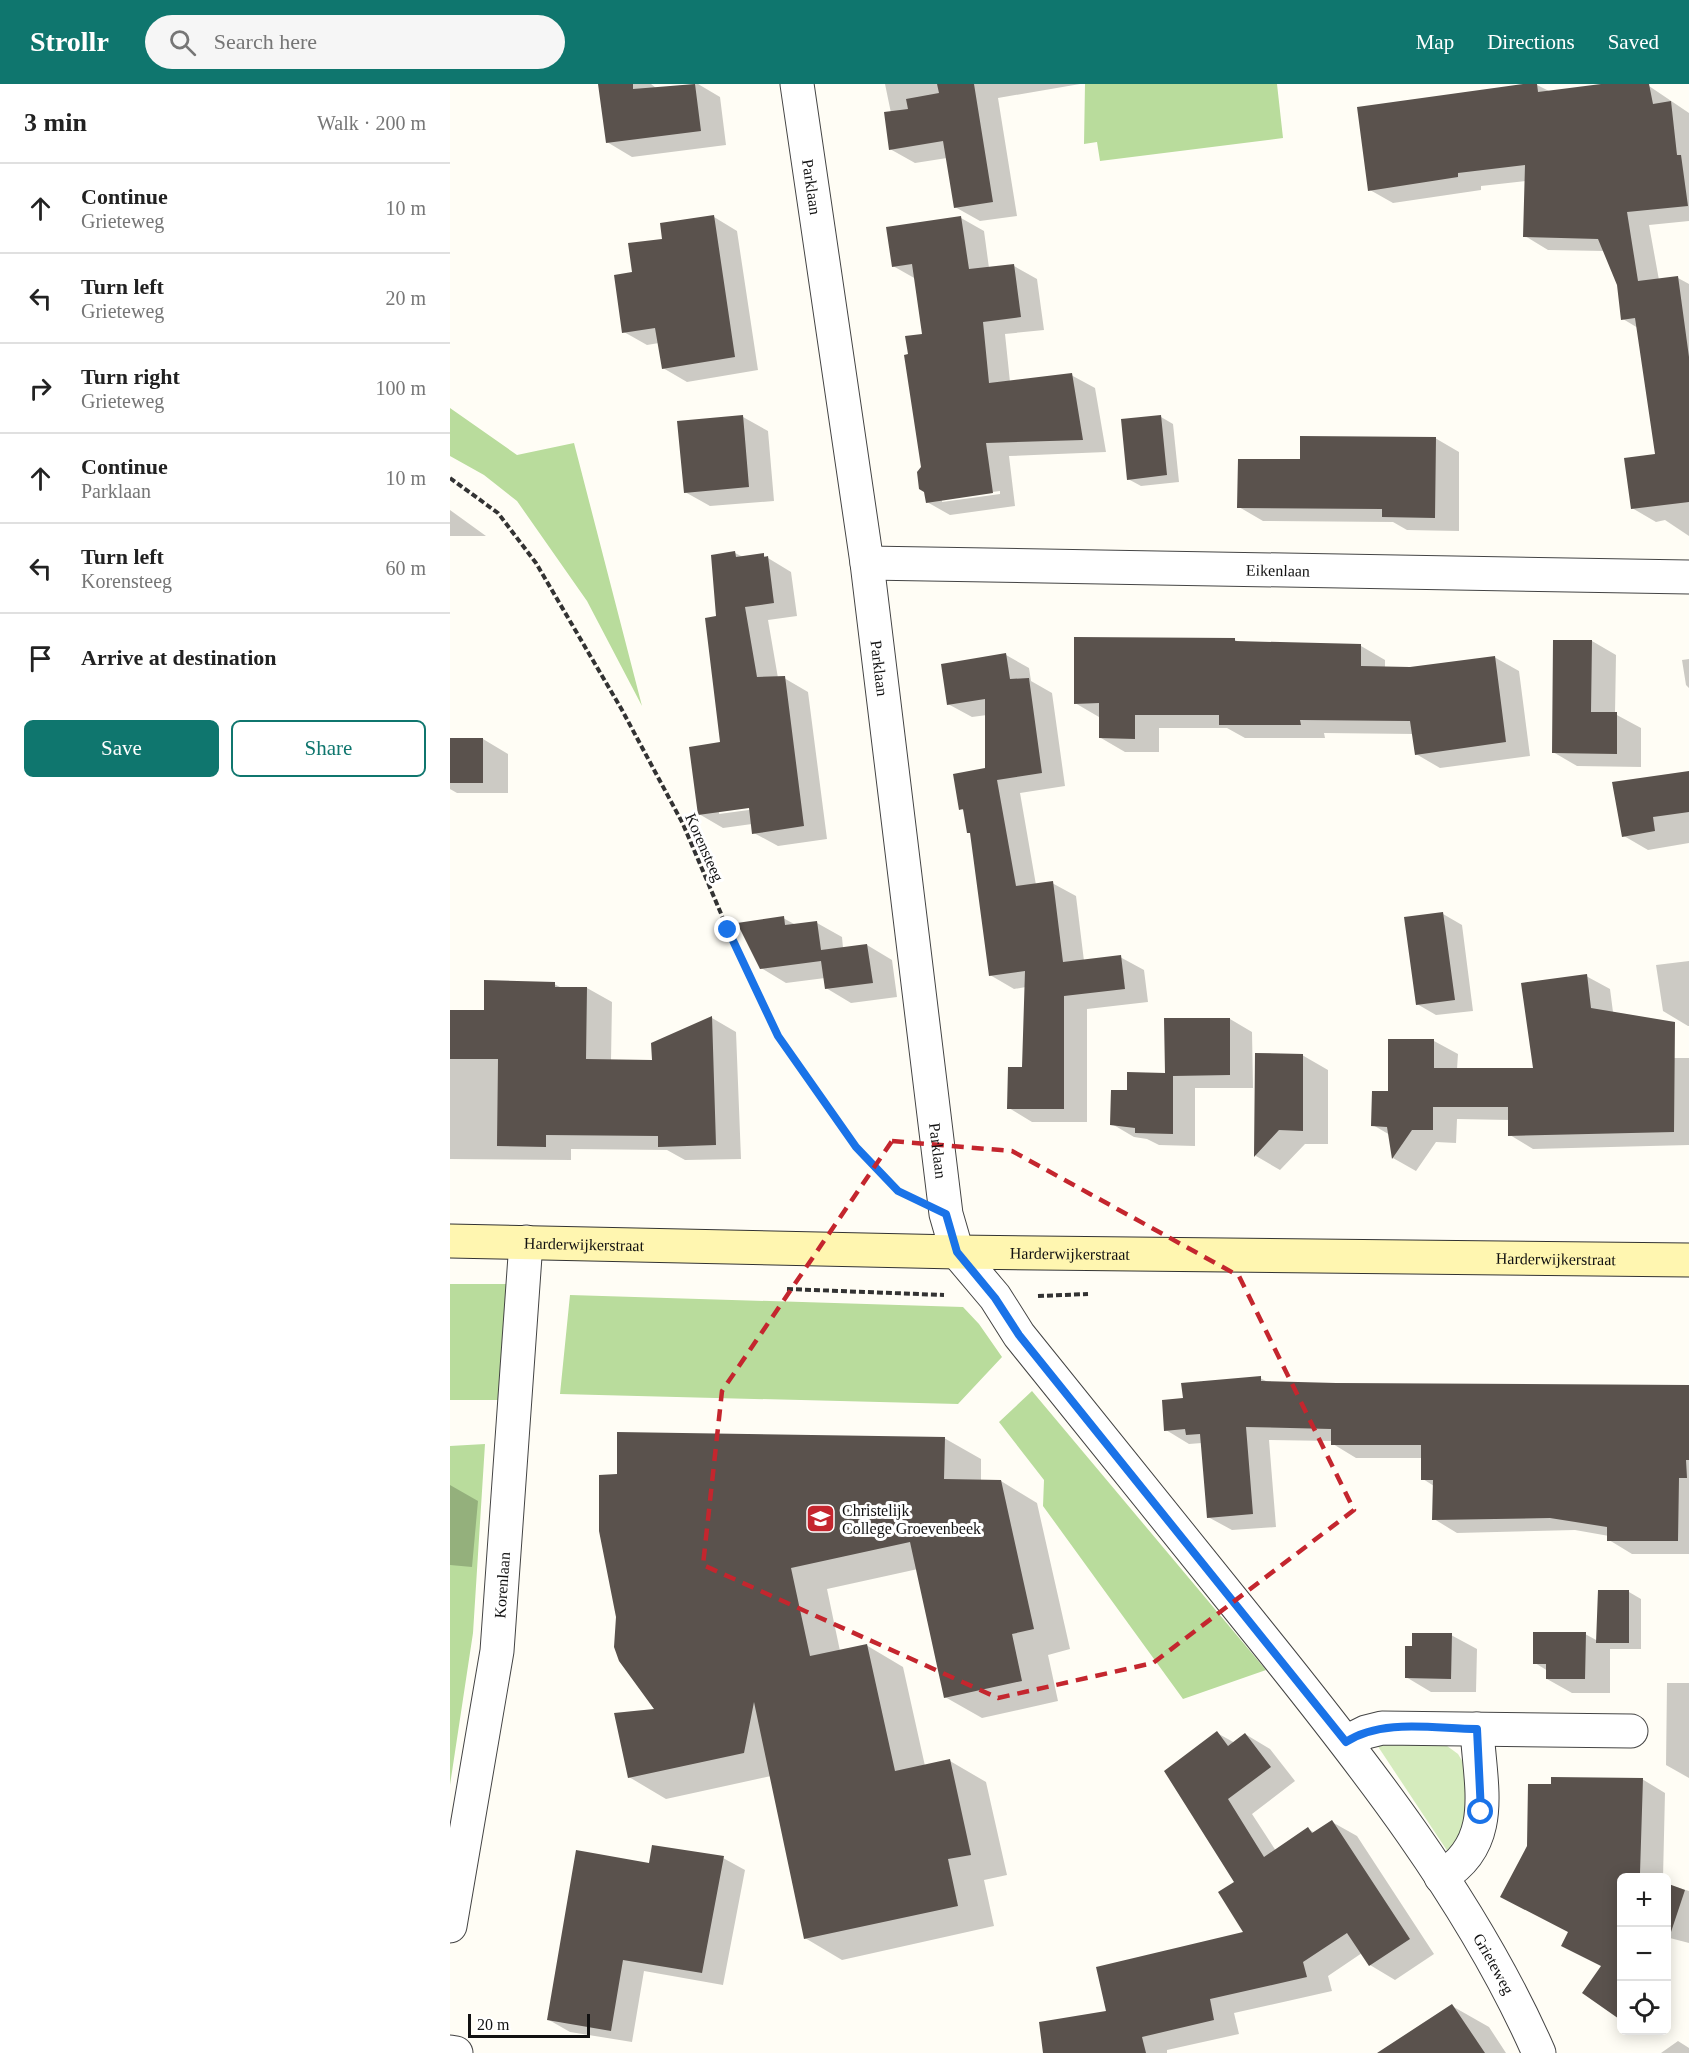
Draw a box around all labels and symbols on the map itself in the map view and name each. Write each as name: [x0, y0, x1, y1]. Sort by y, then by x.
street label: Parklaan: [799, 158, 824, 216]
street label: Eikenlaan: [1246, 561, 1310, 580]
street label: Parklaan: [867, 639, 891, 697]
street label: Korensteeg: [681, 810, 727, 884]
route end: [714, 916, 740, 942]
street label: Parklaan: [926, 1122, 950, 1179]
street label: Harderwijkerstraat: [524, 1235, 645, 1254]
street label: Harderwijkerstraat: [1010, 1245, 1131, 1263]
street label: Harderwijkerstraat: [1496, 1250, 1616, 1269]
place label: Christelijk College Groevenbeek: [842, 1502, 981, 1538]
school or university icon: Christelijk College Groevenbeek: [805, 1503, 837, 1535]
street label: Korenlaan: [491, 1551, 513, 1619]
route start: [1467, 1798, 1493, 1824]
street label: Grieteweg: [1470, 1930, 1517, 1997]
scale bar: [468, 2011, 590, 2038]

